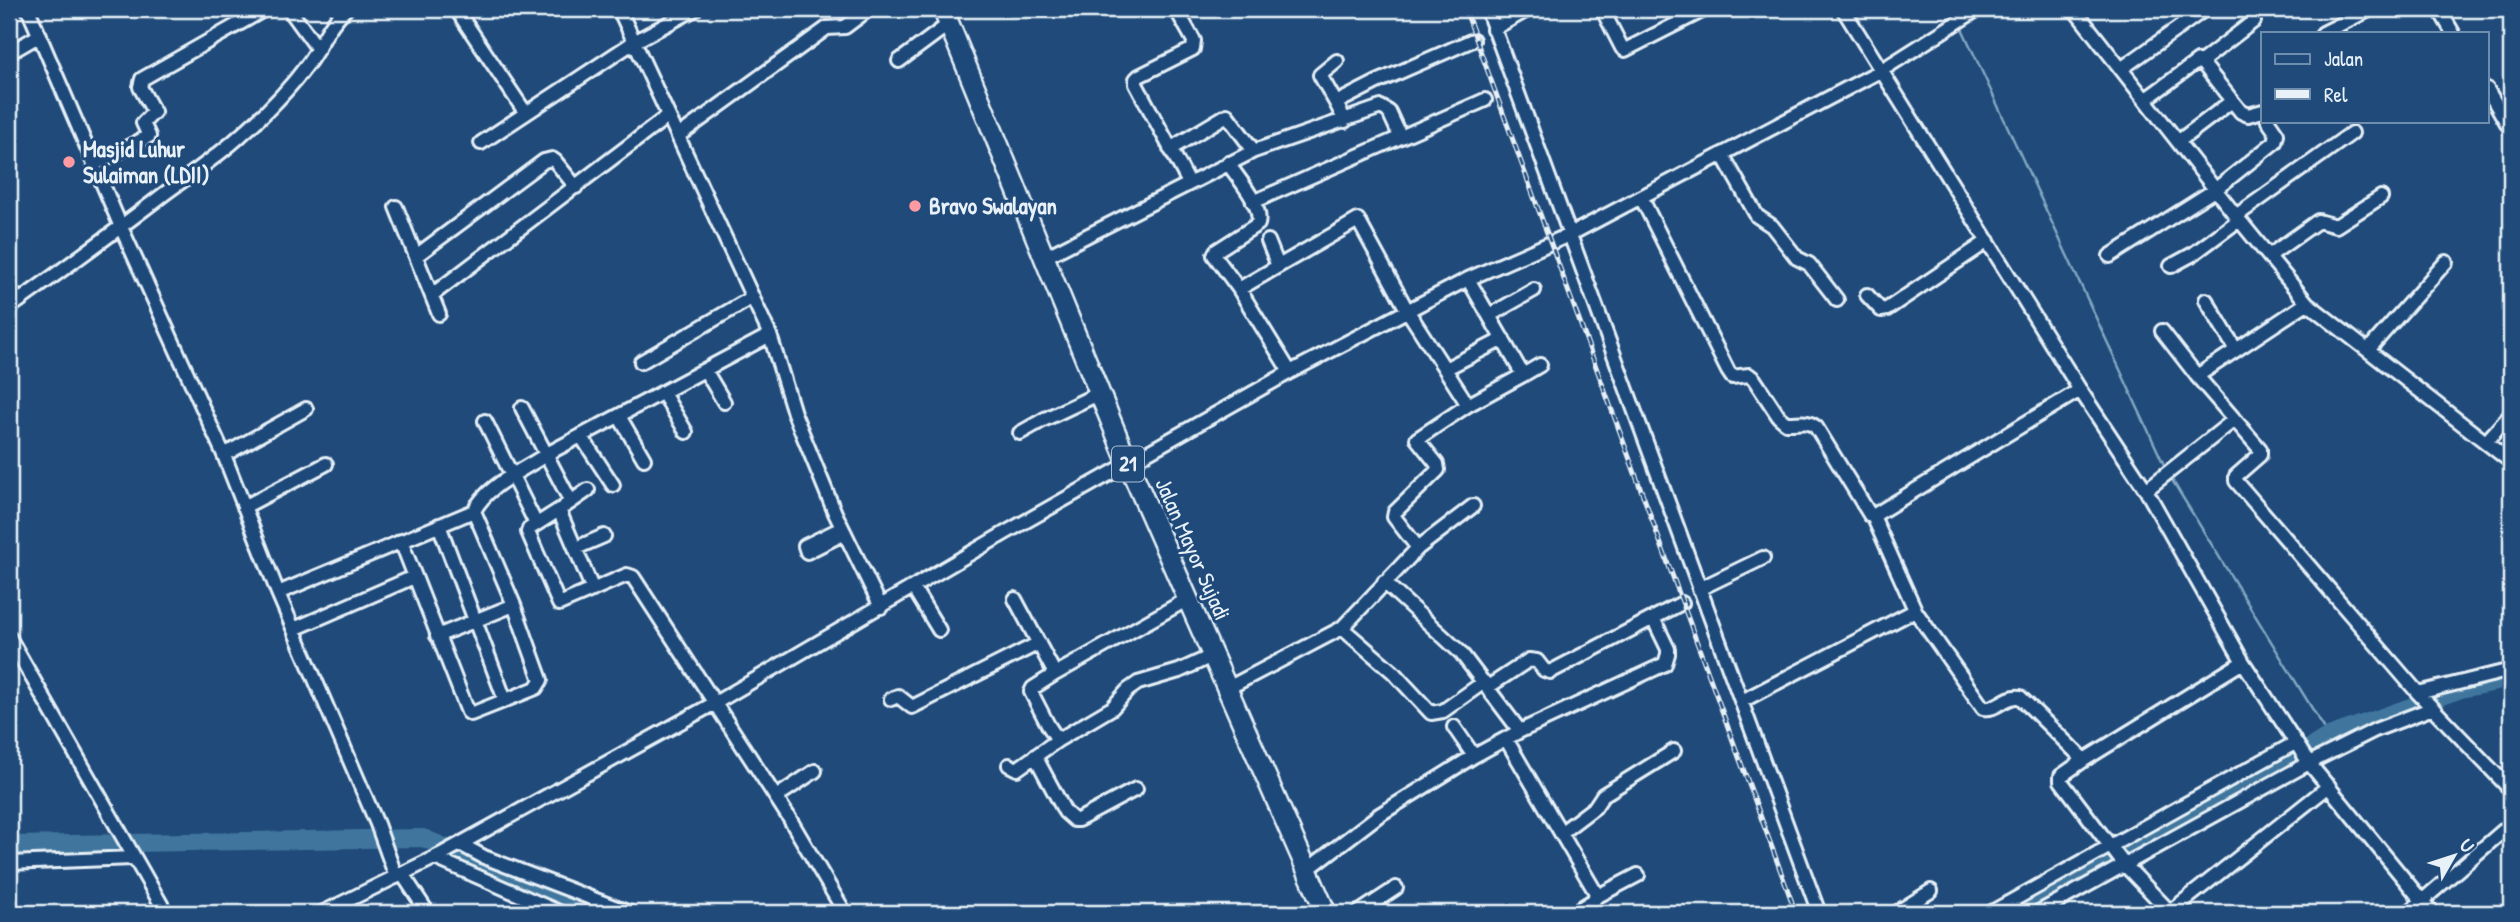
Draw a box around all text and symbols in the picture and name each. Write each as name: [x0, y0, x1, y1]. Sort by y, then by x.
legend: [2261, 32, 2488, 122]
text: Jalan: [2324, 44, 2363, 73]
text: Rel: [2324, 80, 2348, 109]
place label: Masjid Luhur Sulaiman (LDII): [83, 133, 210, 190]
marker: Masjid Luhur Sulaiman (LDII): [61, 154, 77, 170]
place label: Bravo Swalayan: [929, 190, 1057, 222]
marker: Bravo Swalayan: [907, 198, 923, 214]
road number: 21: [1112, 447, 1144, 482]
street label: Jalan Mayor Sujadi: [1148, 473, 1239, 625]
north arrow: [2418, 820, 2488, 890]
text: U: [2454, 833, 2481, 858]

